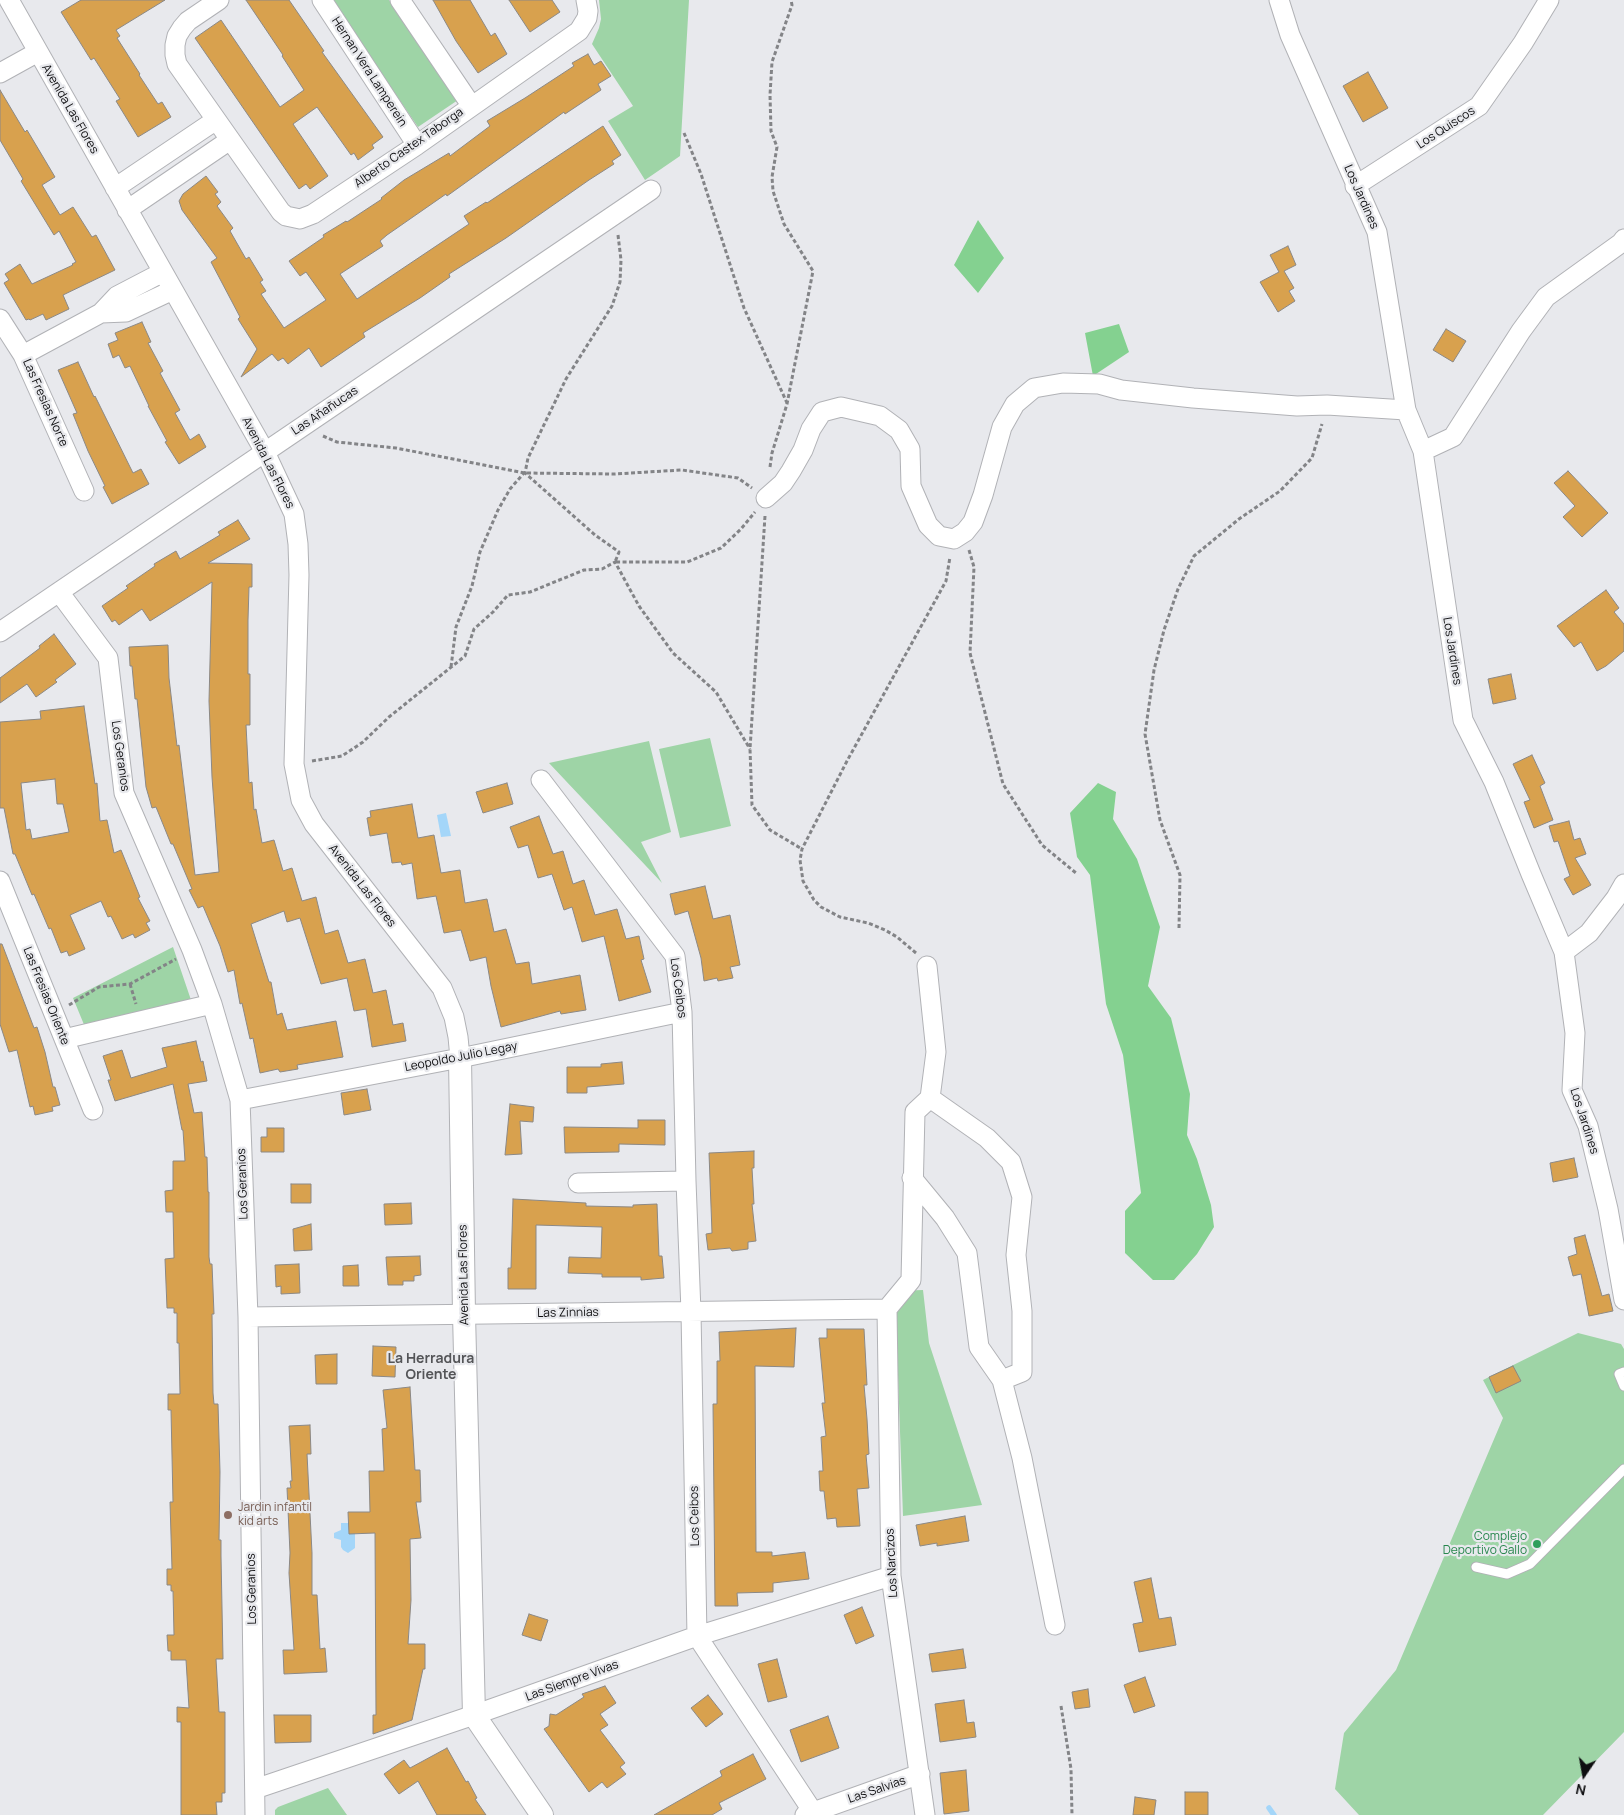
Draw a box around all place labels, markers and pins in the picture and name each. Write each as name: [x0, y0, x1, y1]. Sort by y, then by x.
place label: Jardin infantil kid arts: [238, 1501, 312, 1529]
marker: Jardin infantil kid arts: [222, 1509, 234, 1521]
place label: Complejo Deportivo Gallo: [1443, 1530, 1527, 1558]
marker: Complejo Deportivo Gallo: [1531, 1538, 1543, 1550]

